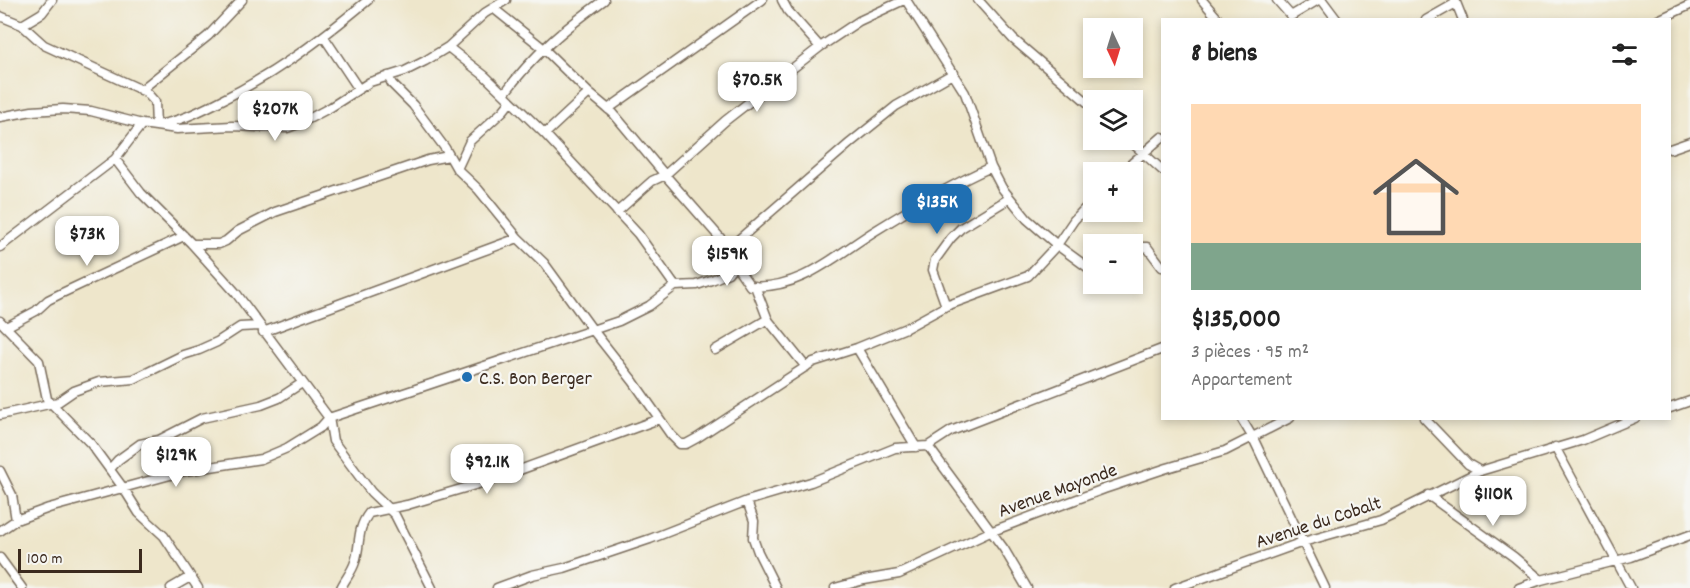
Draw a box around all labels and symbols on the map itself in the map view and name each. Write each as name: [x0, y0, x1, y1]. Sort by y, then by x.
north arrow: [1083, 18, 1143, 78]
pin: $70.5K: [708, 62, 806, 113]
pin: $207K: [233, 91, 317, 142]
pin: $135K: [895, 184, 979, 235]
pin: $73K: [51, 216, 123, 267]
pin: $159K: [685, 236, 769, 287]
place label: C.S. Bon Berger: [479, 366, 592, 394]
marker: C.S. Bon Berger: [460, 370, 474, 384]
pin: $129K: [134, 437, 218, 488]
pin: $92.1K: [438, 444, 536, 495]
street label: Avenue Mayonde: [995, 457, 1122, 526]
pin: $110K: [1451, 476, 1535, 527]
street label: Avenue du Cobalt: [1252, 490, 1385, 557]
scale bar: [18, 546, 142, 574]

